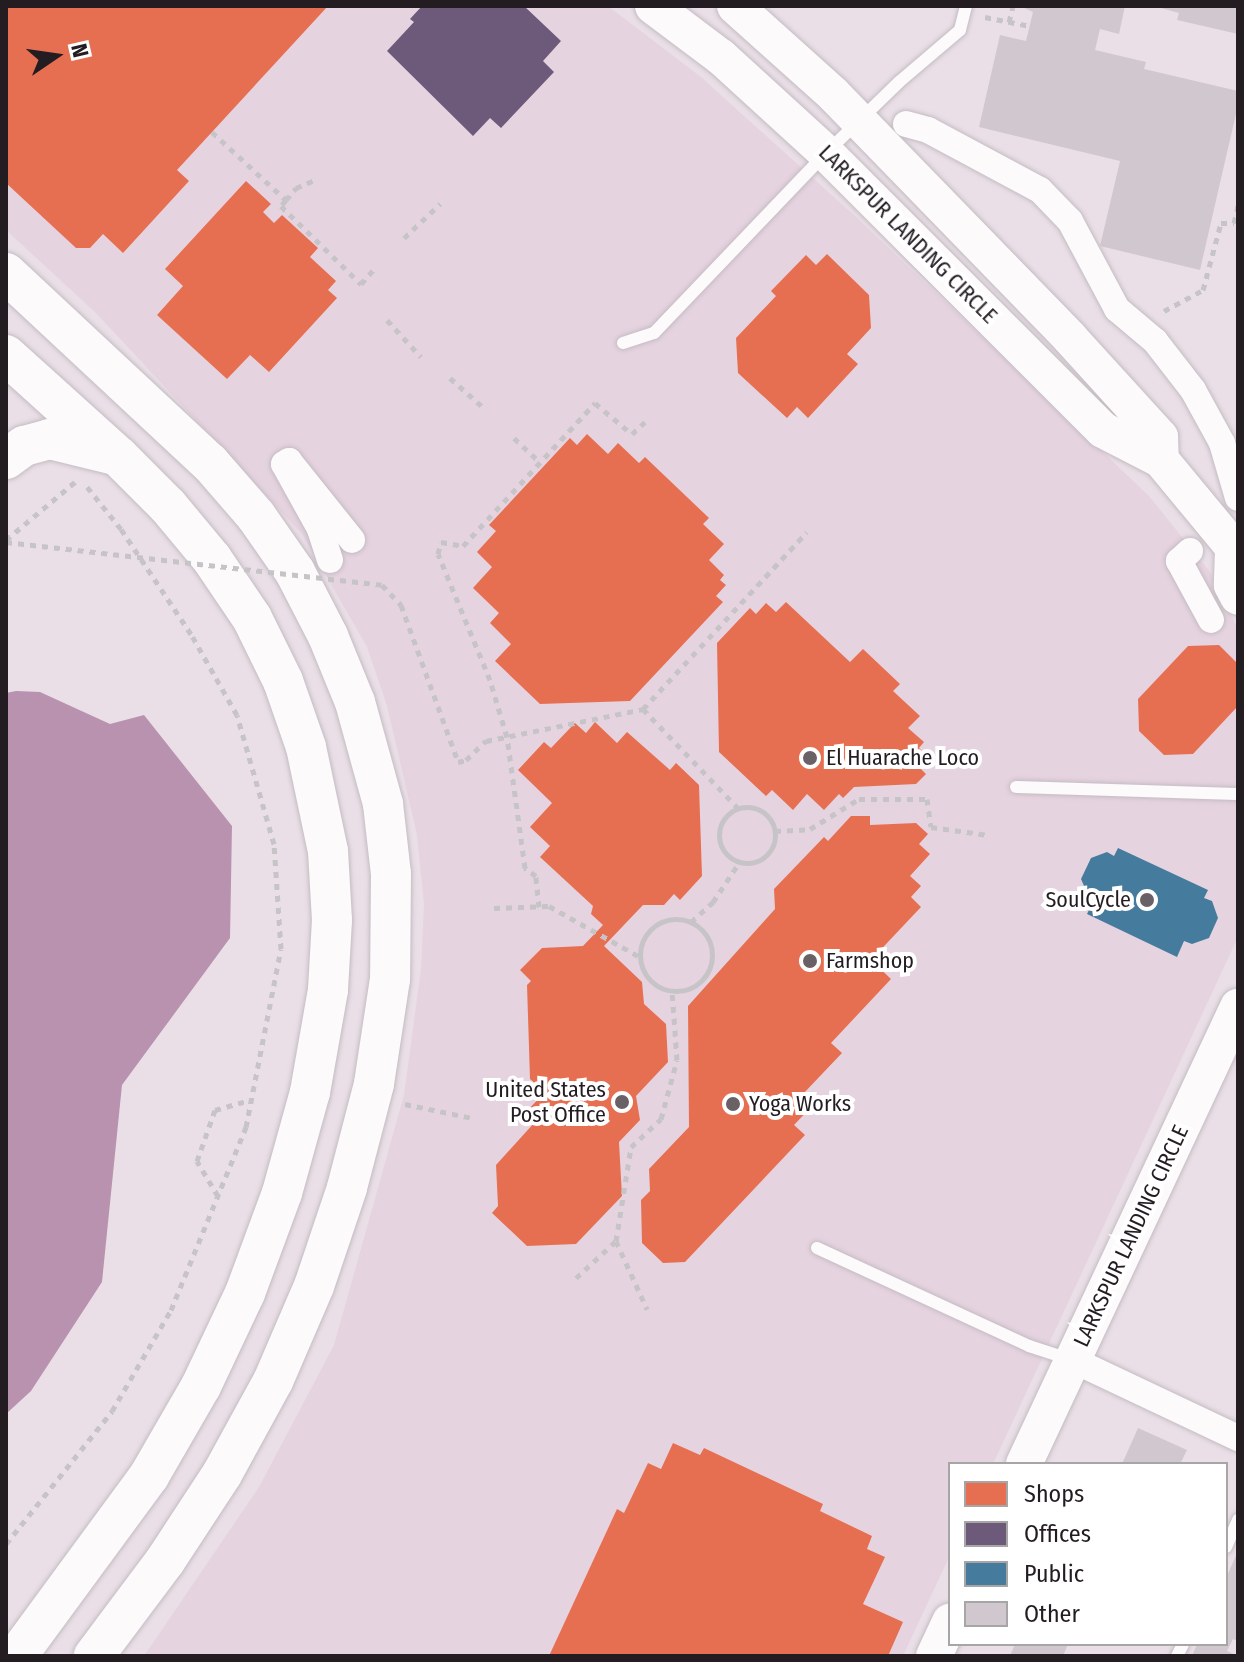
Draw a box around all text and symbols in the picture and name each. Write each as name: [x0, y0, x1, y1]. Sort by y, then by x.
north arrow: [16, 16, 96, 96]
text: N: [65, 41, 95, 60]
street label: LARKSPUR LANDING CIRCLE: [813, 139, 1003, 329]
place label: El Huarache Loco: [826, 745, 979, 771]
marker: El Huarache Loco: [801, 749, 819, 767]
place label: SoulCycle: [1045, 887, 1131, 913]
marker: SoulCycle: [1138, 891, 1156, 909]
place label: Farmshop: [826, 948, 914, 974]
marker: Farmshop: [801, 952, 819, 970]
place label: United States Post Office: [485, 1076, 606, 1128]
place label: Yoga Works: [749, 1091, 851, 1117]
marker: United States Post Office: [613, 1093, 631, 1111]
marker: Yoga Works: [724, 1095, 742, 1113]
street label: LARKSPUR LANDING CIRCLE: [1068, 1121, 1194, 1351]
legend: [948, 1462, 1228, 1646]
text: Shops: [1024, 1480, 1084, 1508]
text: Offices: [1024, 1520, 1091, 1548]
text: Public: [1024, 1560, 1084, 1588]
text: Other: [1024, 1600, 1080, 1628]

